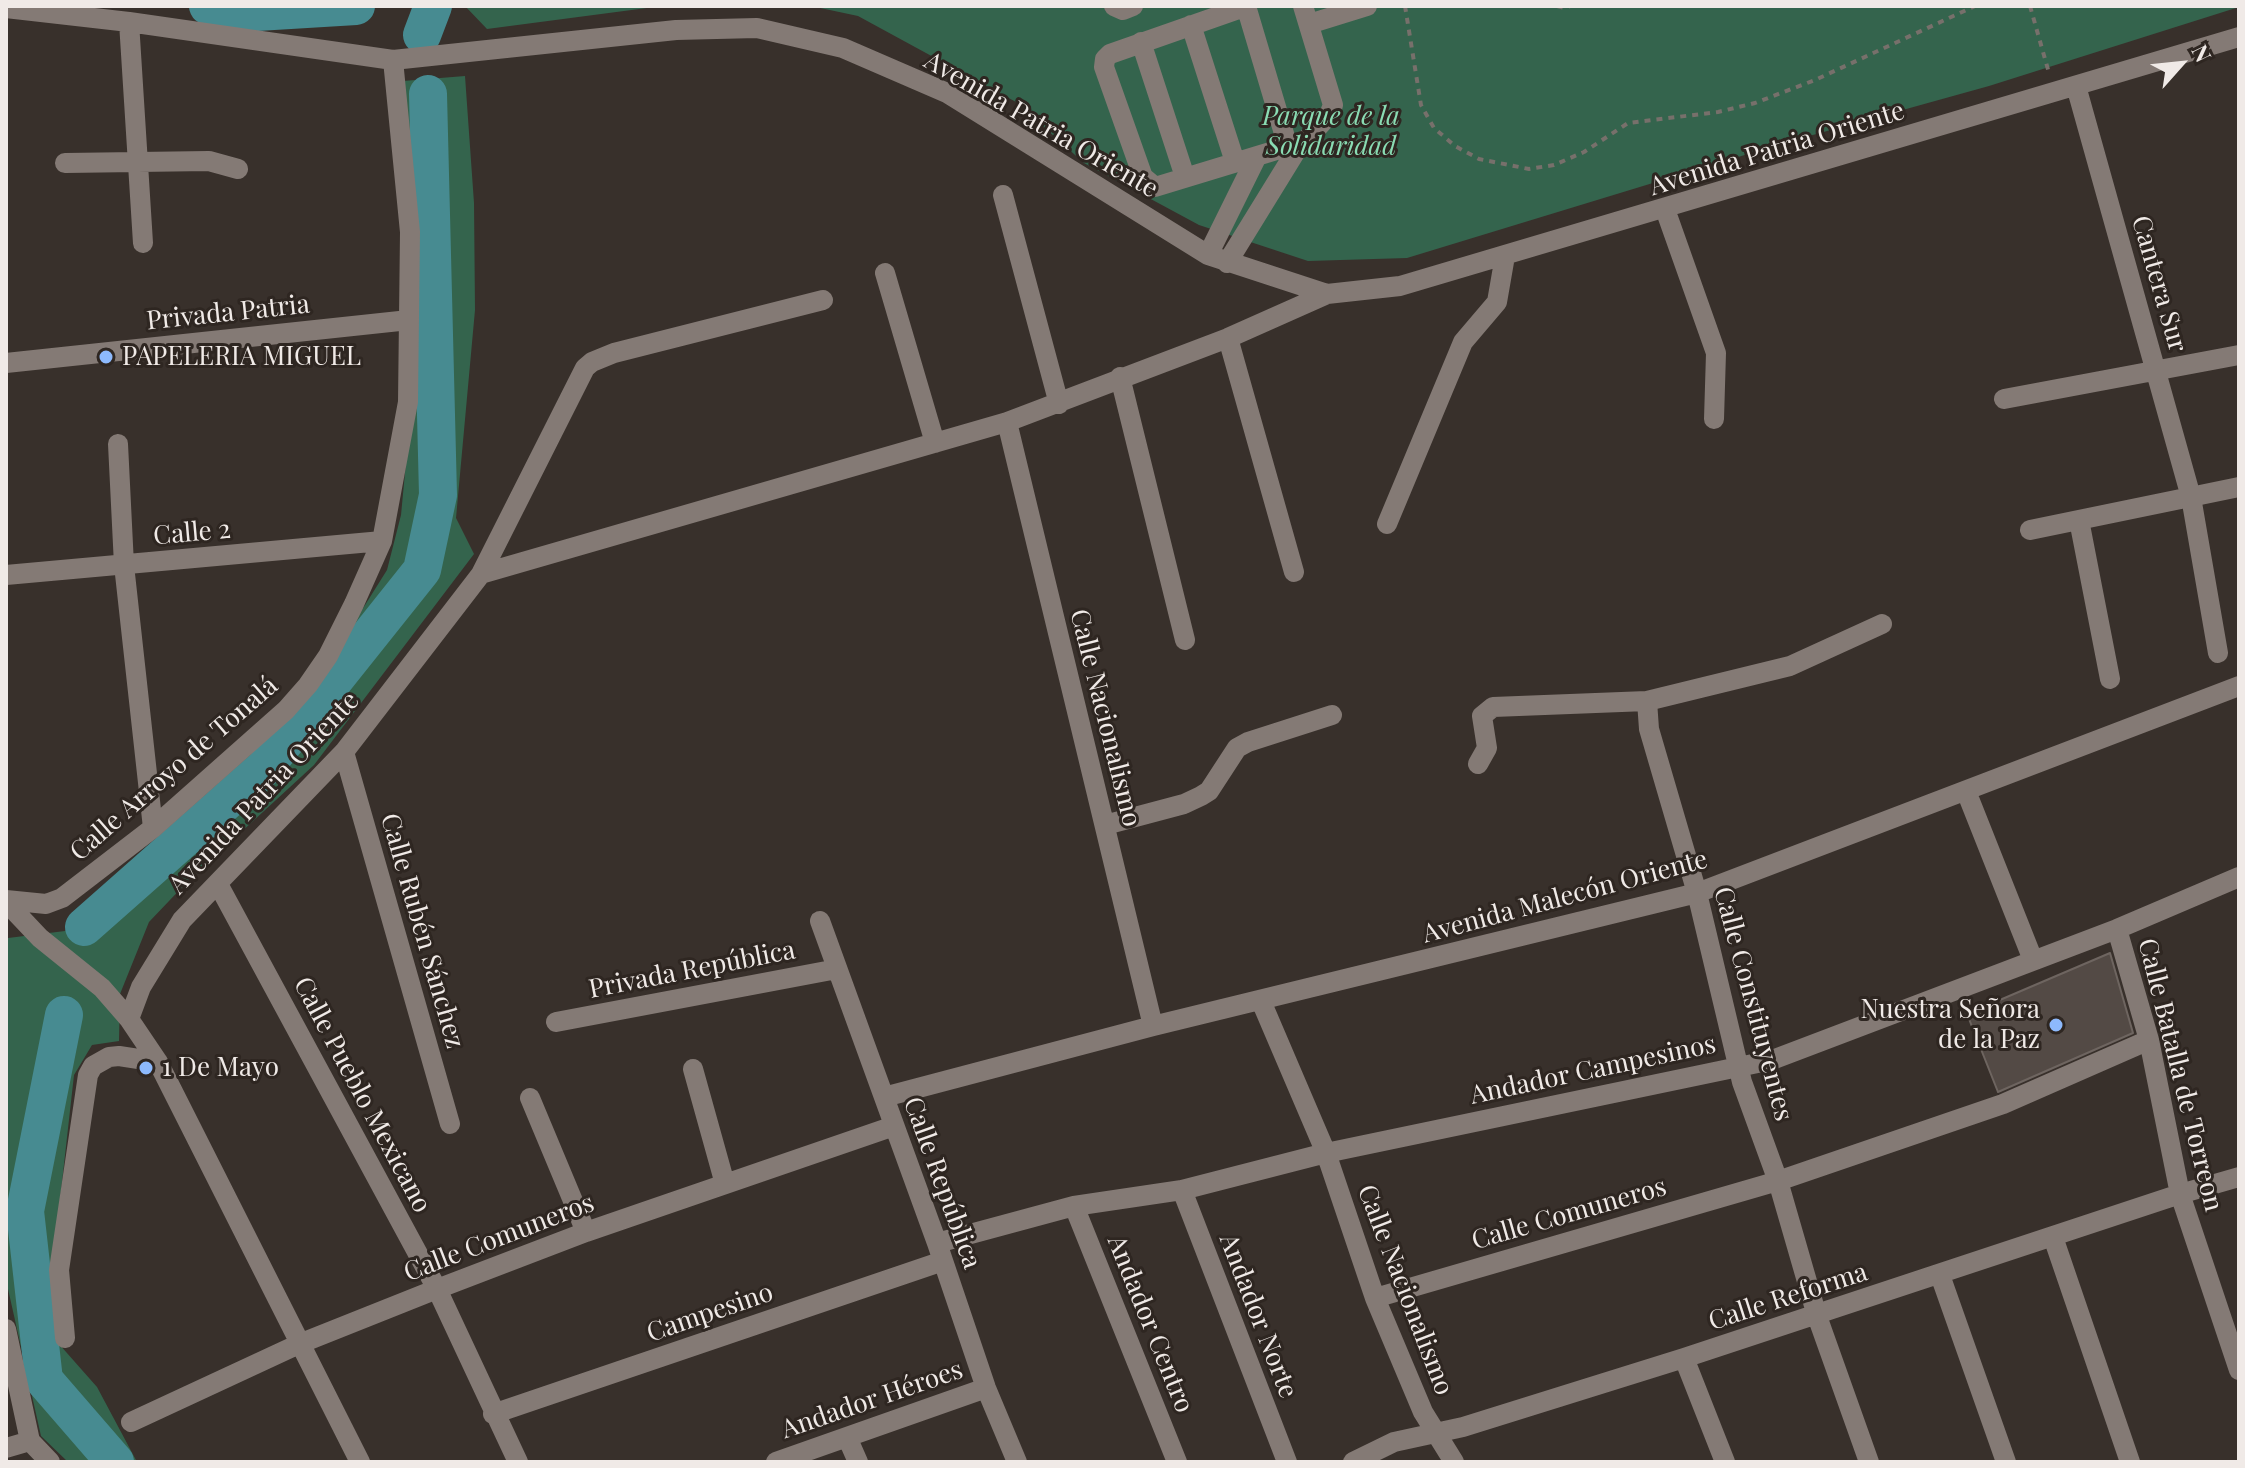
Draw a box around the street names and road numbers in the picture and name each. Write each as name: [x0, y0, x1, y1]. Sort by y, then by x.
street label: Avenida Patria Oriente: [918, 45, 1164, 205]
street label: Avenida Patria Oriente: [1646, 95, 1908, 203]
street label: Cantera Sur: [2125, 212, 2193, 356]
street label: Privada Patria: [145, 289, 311, 337]
street label: Calle 2: [152, 514, 232, 552]
street label: Calle Nacionalismo: [1063, 606, 1147, 830]
street label: Calle Arroyo de Tonalá: [64, 670, 284, 868]
street label: Avenida Patria Oriente: [162, 685, 366, 901]
street label: Calle Rubén Sánchez: [374, 810, 470, 1052]
street label: Avenida Malecón Oriente: [1419, 844, 1711, 950]
street label: Calle Constituyentes: [1707, 884, 1799, 1124]
street label: Privada República: [586, 935, 798, 1005]
street label: Calle Batalla de Torreon: [2131, 935, 2229, 1215]
street label: Calle Pueblo Mexicano: [287, 972, 437, 1218]
street label: Andador Campesinos: [1467, 1029, 1719, 1111]
street label: Calle República: [897, 1093, 987, 1273]
street label: Calle Comuneros: [1468, 1171, 1670, 1257]
street label: Calle Nacionalismo: [1351, 1180, 1459, 1400]
street label: Calle Comuneros: [400, 1187, 598, 1289]
street label: Andador Norte: [1212, 1229, 1304, 1403]
street label: Andador Centro: [1100, 1231, 1200, 1417]
street label: Calle Reforma: [1705, 1257, 1871, 1337]
street label: Campesino: [643, 1277, 777, 1349]
street label: Andador Héroes: [777, 1354, 967, 1446]

